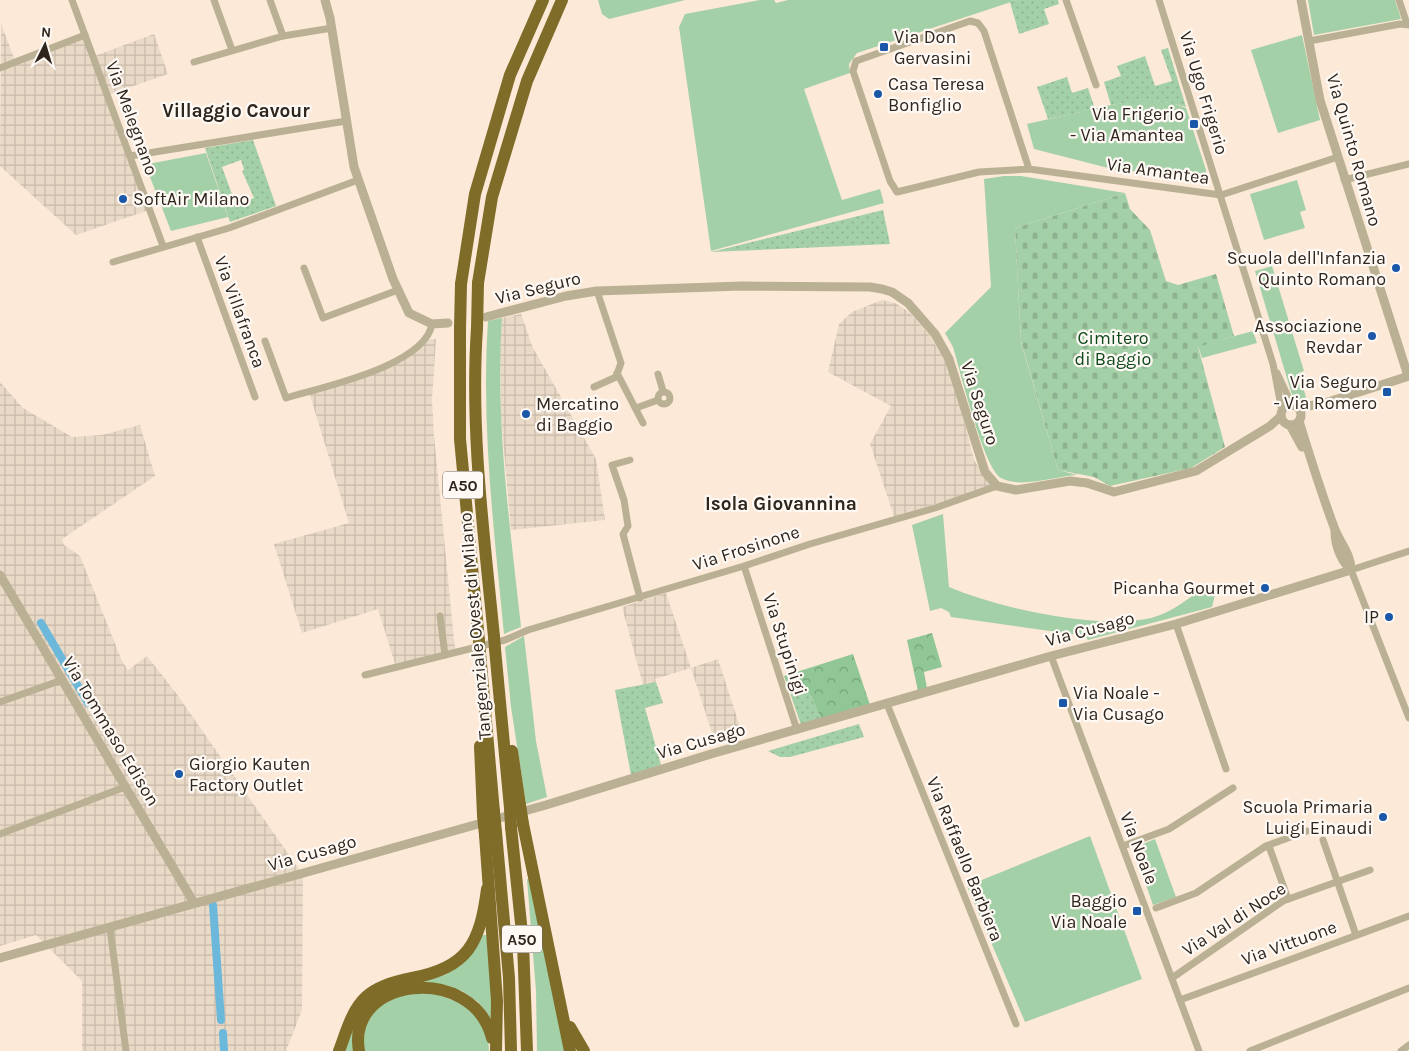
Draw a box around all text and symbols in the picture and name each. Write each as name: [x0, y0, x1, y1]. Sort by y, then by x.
north arrow: [20, 20, 70, 70]
text: N: [40, 24, 52, 41]
place label: Via Don Gervasini: [894, 26, 971, 69]
street label: Via Ugo Frigerio: [1175, 29, 1233, 157]
marker: Via Don Gervasini: [878, 41, 890, 53]
street label: Via Melegnano: [101, 58, 163, 178]
street label: Via Quinto Romano: [1322, 71, 1386, 229]
place label: Casa Teresa Bonfiglio: [888, 73, 985, 116]
marker: Casa Teresa Bonfiglio: [872, 88, 884, 100]
district label: Villaggio Cavour: [162, 100, 310, 122]
place label: Via Frigerio - Via Amantea: [1070, 103, 1184, 146]
marker: Via Frigerio - Via Amantea: [1188, 118, 1200, 130]
street label: Via Amantea: [1105, 153, 1211, 189]
place label: SoftAir Milano: [133, 188, 249, 210]
marker: SoftAir Milano: [117, 193, 129, 205]
place label: Scuola dell'Infanzia Quinto Romano: [1227, 247, 1386, 290]
street label: Via Villafranca: [210, 253, 270, 371]
marker: Scuola dell'Infanzia Quinto Romano: [1390, 262, 1402, 274]
street label: Via Seguro: [493, 267, 583, 309]
place label: Associazione Revdar: [1254, 315, 1362, 358]
park label: Cimitero di Baggio: [1075, 327, 1151, 370]
marker: Associazione Revdar: [1366, 330, 1378, 342]
street label: Via Seguro: [956, 358, 1004, 448]
place label: Via Seguro - Via Romero: [1273, 371, 1377, 414]
marker: Via Seguro - Via Romero: [1381, 386, 1393, 398]
place label: Mercatino di Baggio: [536, 393, 619, 436]
marker: Mercatino di Baggio: [520, 408, 532, 420]
road number: A50: [443, 472, 483, 498]
district label: Isola Giovannina: [705, 493, 857, 515]
street label: Tangenziale Ovest di Milano: [454, 512, 496, 740]
street label: Via Frosinone: [690, 520, 802, 576]
place label: Picanha Gourmet: [1113, 577, 1255, 599]
marker: Picanha Gourmet: [1259, 582, 1271, 594]
street label: Via Stupinigi: [758, 590, 812, 698]
place label: IP: [1364, 606, 1379, 628]
street label: Via Cusago: [1043, 607, 1137, 651]
marker: IP: [1383, 611, 1395, 623]
street label: Via Tommaso Edison: [58, 652, 164, 810]
place label: Via Noale - Via Cusago: [1073, 682, 1164, 725]
marker: Via Noale - Via Cusago: [1057, 697, 1069, 709]
street label: Via Cusago: [654, 718, 748, 764]
place label: Giorgio Kauten Factory Outlet: [189, 753, 310, 796]
marker: Giorgio Kauten Factory Outlet: [173, 768, 185, 780]
street label: Via Raffaello Barbiera: [922, 773, 1008, 945]
place label: Scuola Primaria Luigi Einaudi: [1243, 796, 1373, 839]
street label: Via Noale: [1115, 809, 1163, 887]
marker: Scuola Primaria Luigi Einaudi: [1377, 811, 1389, 823]
street label: Via Cusago: [265, 830, 359, 876]
street label: Via Val di Noce: [1178, 877, 1290, 961]
place label: Baggio Via Noale: [1051, 890, 1127, 933]
marker: Baggio Via Noale: [1131, 905, 1143, 917]
street label: Via Vittuone: [1238, 916, 1340, 970]
road number: A50: [502, 926, 542, 952]

